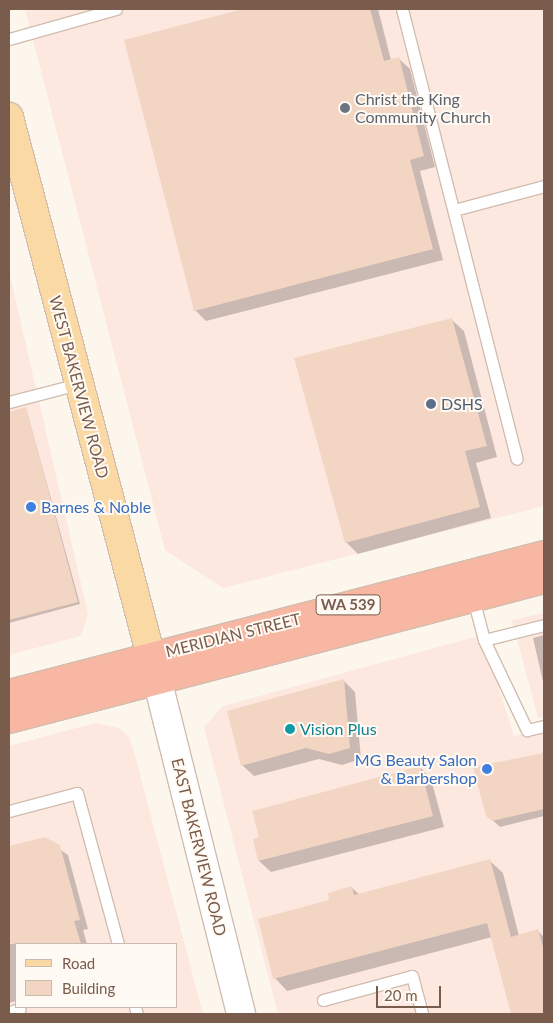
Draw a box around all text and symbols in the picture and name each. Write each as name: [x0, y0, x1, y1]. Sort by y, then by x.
place label: Christ the King Community Church: [355, 89, 491, 127]
marker: Christ the King Community Church: [339, 102, 351, 114]
street label: WEST BAKERVIEW ROAD: [45, 293, 113, 481]
place label: DSHS: [441, 394, 483, 414]
marker: DSHS: [425, 398, 437, 410]
place label: Barnes & Noble: [41, 497, 151, 517]
marker: Barnes & Noble: [25, 501, 37, 513]
road number: WA 539: [314, 592, 382, 618]
street label: MERIDIAN STREET: [163, 609, 303, 661]
place label: Vision Plus: [300, 719, 377, 739]
marker: Vision Plus: [284, 723, 296, 735]
place label: MG Beauty Salon & Barbershop: [354, 750, 477, 788]
street label: EAST BAKERVIEW ROAD: [167, 756, 231, 938]
marker: MG Beauty Salon & Barbershop: [481, 763, 493, 775]
legend: [15, 943, 178, 1008]
text: Road: [62, 954, 95, 972]
scale bar: [378, 976, 443, 1008]
text: Building: [62, 979, 115, 997]
text: 20 m: [384, 986, 418, 1004]

